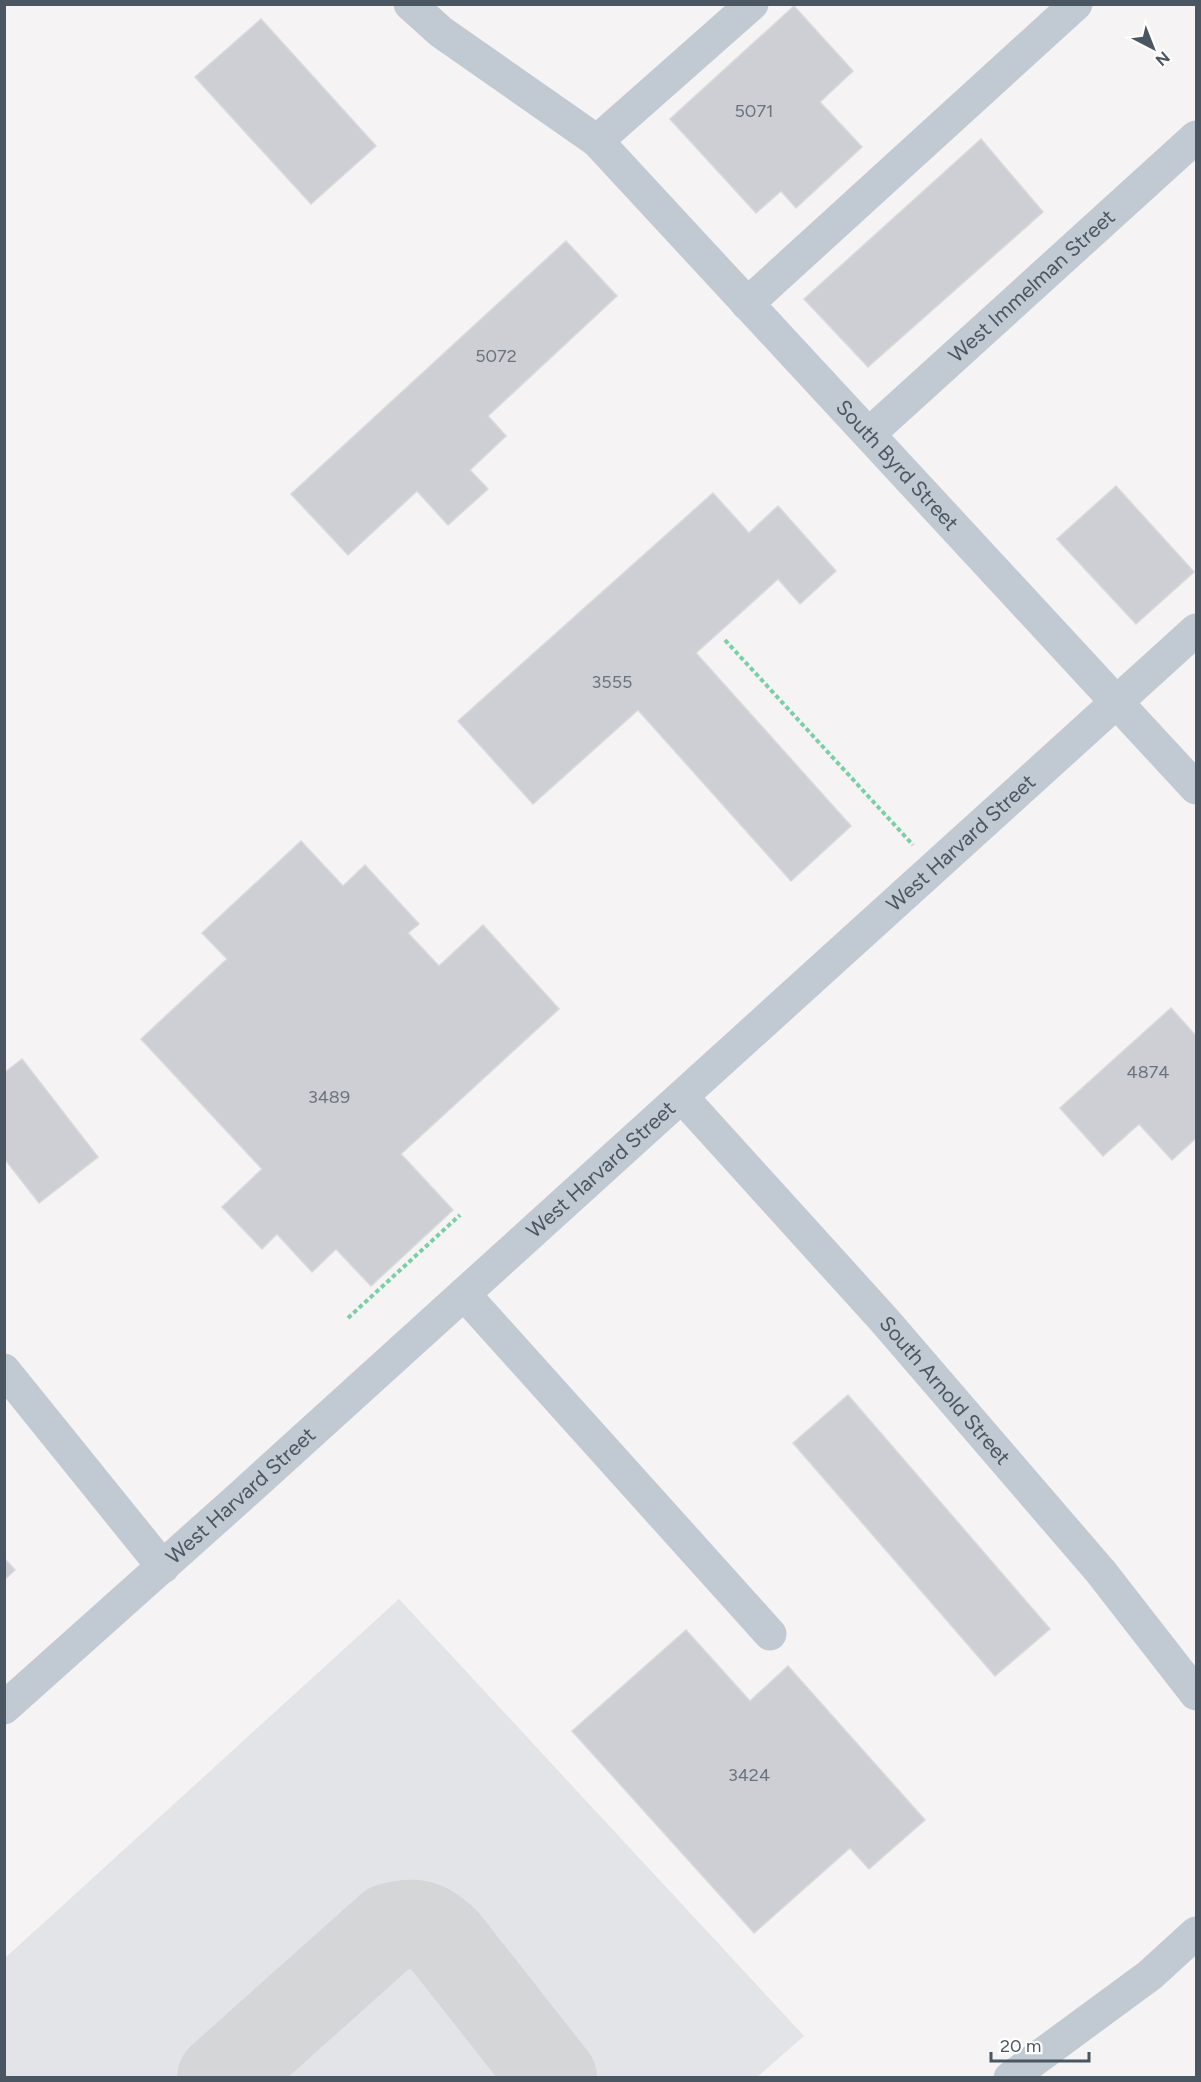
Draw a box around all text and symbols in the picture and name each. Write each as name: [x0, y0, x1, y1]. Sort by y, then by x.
north arrow: [1123, 18, 1183, 78]
text: N: [1152, 48, 1174, 70]
house number: 5071: [735, 100, 774, 122]
street label: West Immelman Street: [943, 204, 1120, 367]
house number: 5072: [475, 345, 517, 367]
street label: South Byrd Street: [831, 394, 964, 535]
house number: 3555: [592, 671, 632, 693]
street label: West Harvard Street: [881, 769, 1040, 917]
house number: 4874: [1126, 1061, 1170, 1083]
house number: 3489: [308, 1086, 350, 1108]
street label: West Harvard Street: [521, 1095, 680, 1243]
street label: South Arnold Street: [874, 1311, 1016, 1470]
street label: West Harvard Street: [161, 1422, 320, 1569]
house number: 3424: [728, 1764, 770, 1786]
scale bar: [991, 2025, 1088, 2063]
text: 20 m: [1000, 2035, 1041, 2057]

